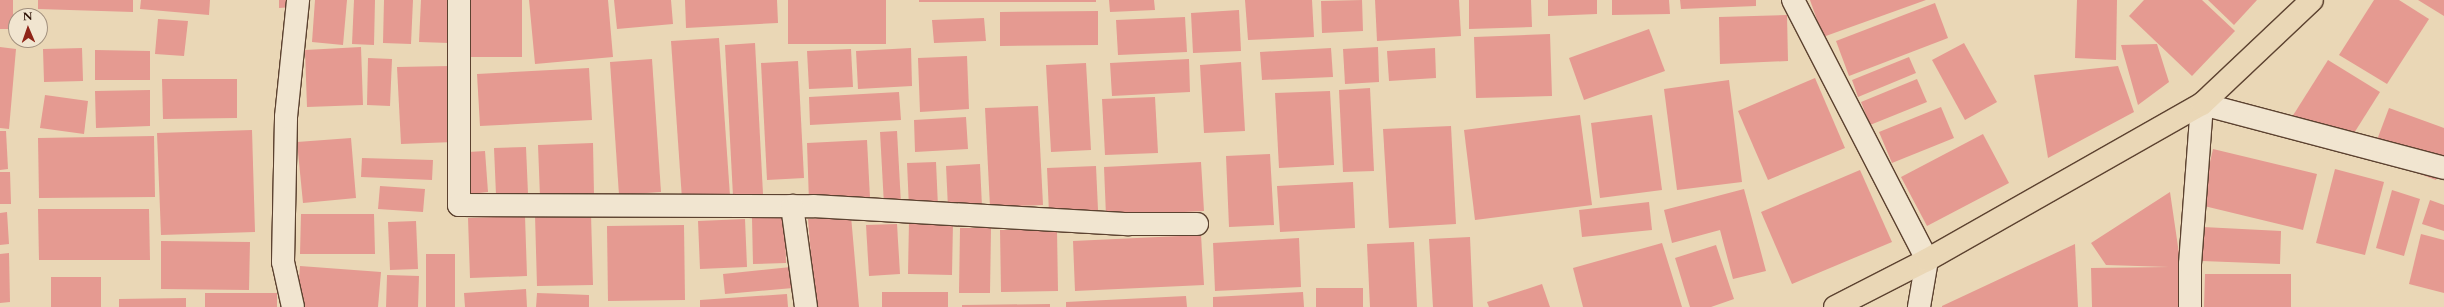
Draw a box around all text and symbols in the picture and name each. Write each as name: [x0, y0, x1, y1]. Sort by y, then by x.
north arrow: [8, 8, 48, 48]
text: N: [23, 9, 33, 24]

